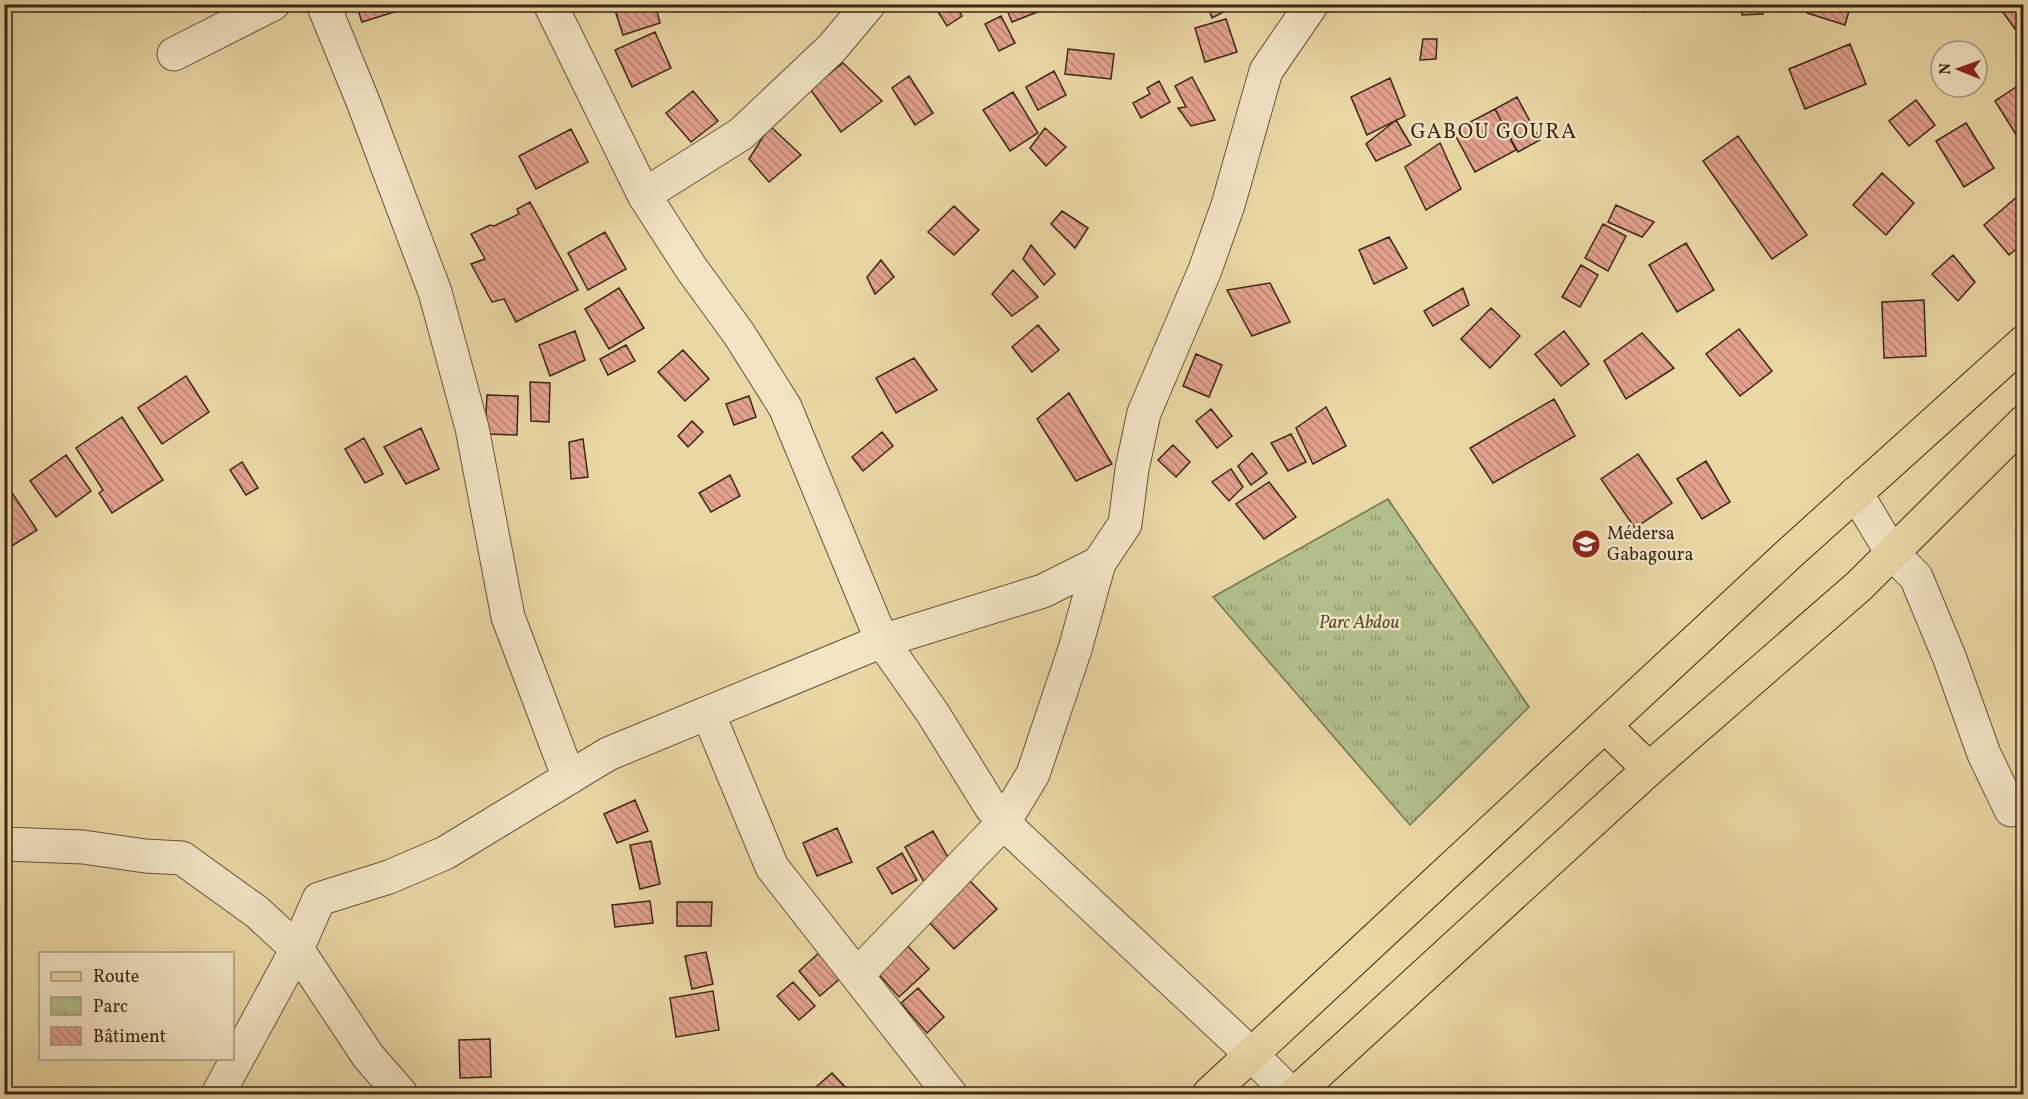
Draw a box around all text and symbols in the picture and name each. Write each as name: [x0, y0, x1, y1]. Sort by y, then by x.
north arrow: [1929, 39, 1989, 99]
text: N: [1935, 62, 1957, 75]
district label: GABOU GOURA: [1411, 118, 1577, 147]
place label: Médersa Gabagoura: [1607, 522, 1693, 568]
school or university icon: Médersa Gabagoura: [1570, 528, 1602, 560]
park label: Parc Abdou: [1319, 611, 1399, 636]
legend: [39, 952, 234, 1060]
text: Route: [93, 965, 139, 990]
text: Parc: [93, 995, 128, 1020]
text: Bâtiment: [93, 1025, 166, 1050]

